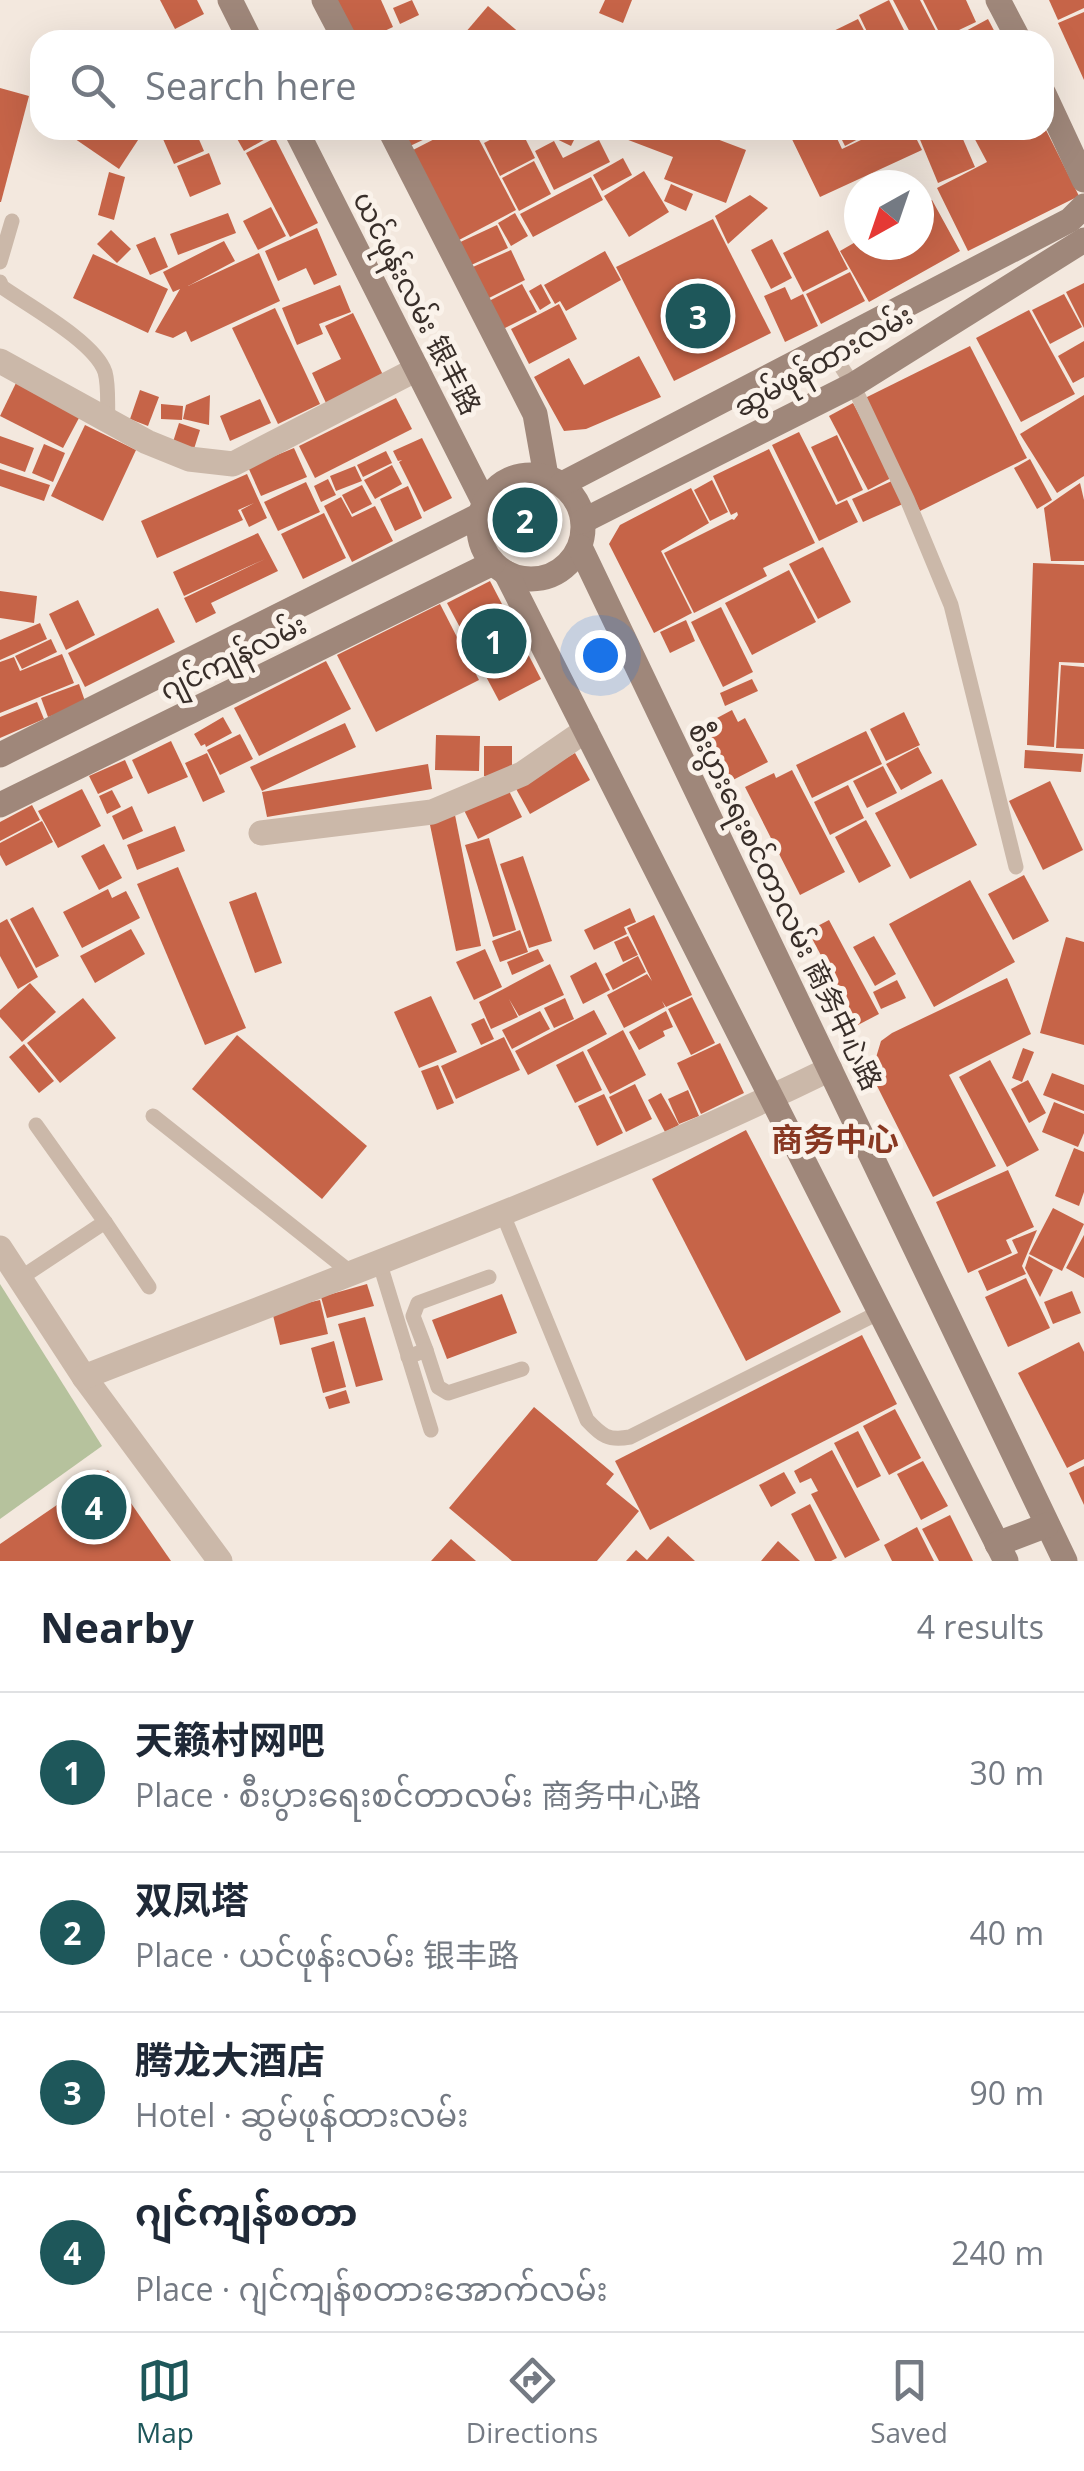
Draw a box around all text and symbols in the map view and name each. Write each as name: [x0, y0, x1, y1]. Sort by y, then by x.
search box: [30, 30, 1054, 140]
icon: search: [65, 58, 120, 113]
text: Search here: [145, 59, 357, 111]
north arrow: [844, 170, 934, 260]
street label: ယင်ဖုန်းလမ်း 银丰路: [341, 184, 491, 423]
pin: 3: [666, 278, 730, 354]
street label: ဆွမ်ဖုန်ထားလမ်း: [726, 295, 921, 429]
pin: 2: [492, 482, 558, 558]
street label: ဂျင်ကျန်လမ်း: [153, 604, 314, 712]
pin: 1: [462, 604, 526, 678]
your location: [575, 630, 626, 681]
street label: စီးပွားရေးစင်တာလမ်း 商务中心路: [676, 715, 892, 1098]
district label: 商务中心: [771, 1117, 899, 1160]
pin: 4: [62, 1470, 126, 1544]
text: Nearby: [40, 1598, 194, 1655]
text: 4 results: [917, 1605, 1044, 1648]
text: 天籁村网吧: [135, 1713, 325, 1765]
text: 1: [63, 1751, 82, 1794]
text: 30 m: [969, 1751, 1044, 1794]
text: Place · စီးပွားရေးစင်တာလမ်း 商务中心路: [135, 1773, 701, 1816]
text: 双凤塔: [135, 1873, 249, 1925]
text: 2: [63, 1911, 82, 1954]
text: 40 m: [969, 1911, 1044, 1954]
text: Place · ယင်ဖုန်းလမ်း 银丰路: [135, 1933, 519, 1976]
text: 腾龙大酒店: [135, 2033, 325, 2085]
text: 3: [63, 2071, 82, 2114]
text: 90 m: [969, 2071, 1044, 2114]
text: Hotel · ဆွမ်ဖုန်ထားလမ်း: [135, 2093, 468, 2136]
text: ဂျင်ကျန်စတာ: [135, 2185, 358, 2237]
text: 4: [63, 2231, 82, 2274]
text: 240 m: [951, 2231, 1044, 2274]
text: Place · ဂျင်ကျန်စတားအောက်လမ်း: [135, 2267, 608, 2310]
tab: Map: [136, 2353, 194, 2451]
tab: Directions: [466, 2353, 598, 2451]
tab: Saved: [870, 2353, 948, 2451]

